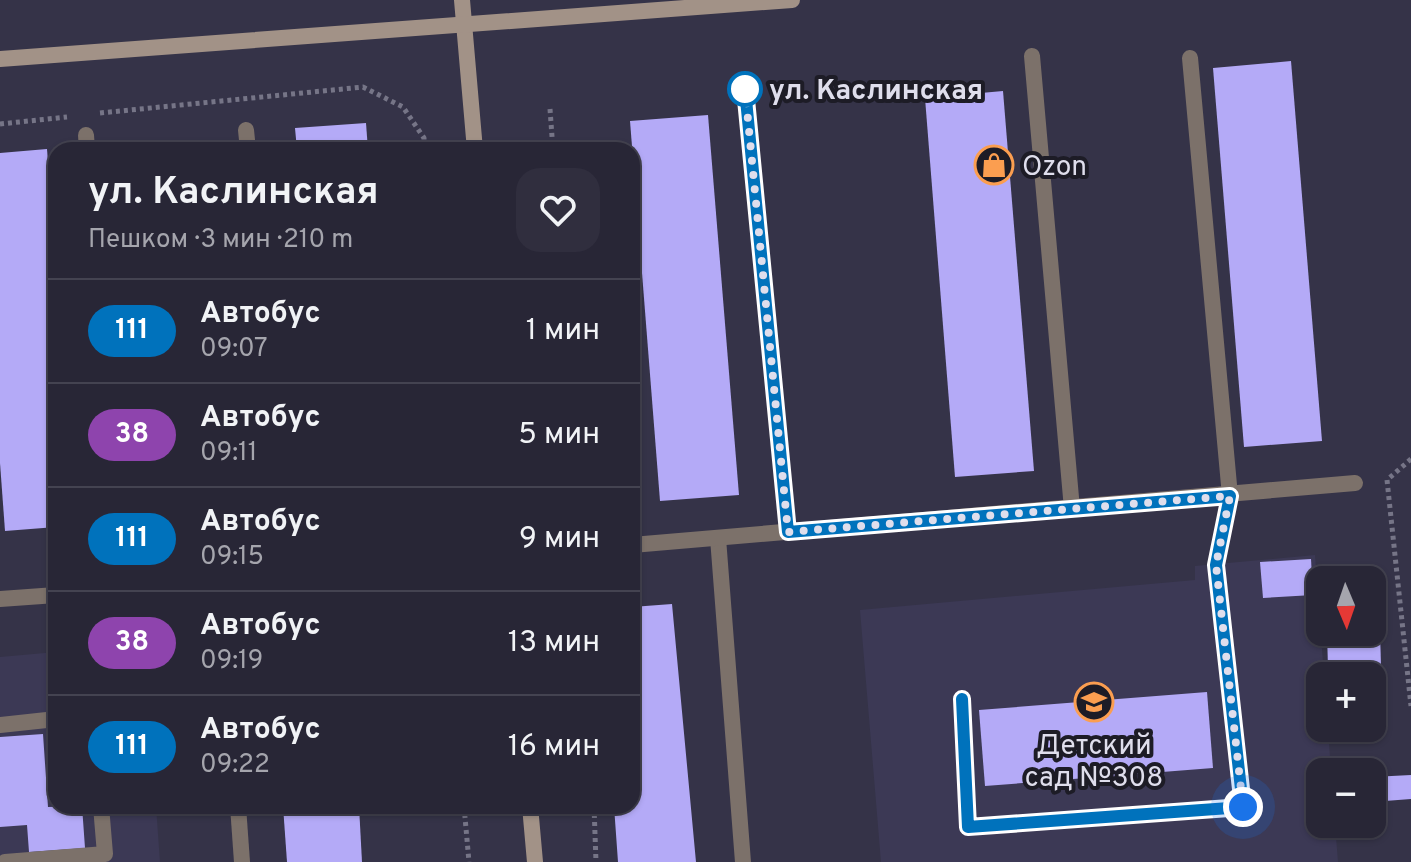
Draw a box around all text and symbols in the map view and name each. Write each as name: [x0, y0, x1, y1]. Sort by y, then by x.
marker: ул. Каслинская: [728, 72, 762, 106]
place label: ул. Каслинская: [769, 74, 983, 110]
shop icon: Ozon: [973, 144, 1015, 186]
place label: Ozon: [1022, 150, 1087, 186]
button: heart: [516, 168, 600, 252]
text: ул. Каслинская: [88, 169, 379, 218]
text: Пешком · 3 мин · 210 m: [88, 224, 353, 257]
text: Автобус: [200, 296, 321, 333]
text: 111: [115, 313, 149, 349]
text: 1 мин: [526, 313, 600, 350]
text: 09:07: [200, 333, 268, 366]
text: Автобус: [200, 400, 321, 437]
text: 38: [115, 417, 149, 453]
text: 5 мин: [518, 417, 600, 454]
text: 09:11: [200, 437, 257, 470]
text: Автобус: [200, 504, 321, 541]
text: 111: [115, 521, 149, 557]
text: 9 мин: [519, 521, 600, 558]
text: 09:15: [200, 541, 264, 574]
north arrow: [1306, 566, 1386, 646]
map controls: [1306, 566, 1386, 838]
text: Автобус: [200, 608, 321, 645]
text: 38: [115, 625, 149, 661]
text: 13 мин: [508, 625, 600, 662]
text: 09:19: [200, 645, 263, 678]
button: +: [1306, 662, 1386, 742]
school or university icon: Детский сад №308: [1073, 681, 1115, 723]
text: Автобус: [200, 712, 321, 749]
text: 111: [115, 729, 149, 765]
text: 16 мин: [508, 729, 600, 766]
place label: Детский сад №308: [1025, 729, 1163, 797]
text: 09:22: [200, 749, 270, 782]
button: −: [1306, 758, 1386, 838]
your location: [1223, 787, 1263, 827]

